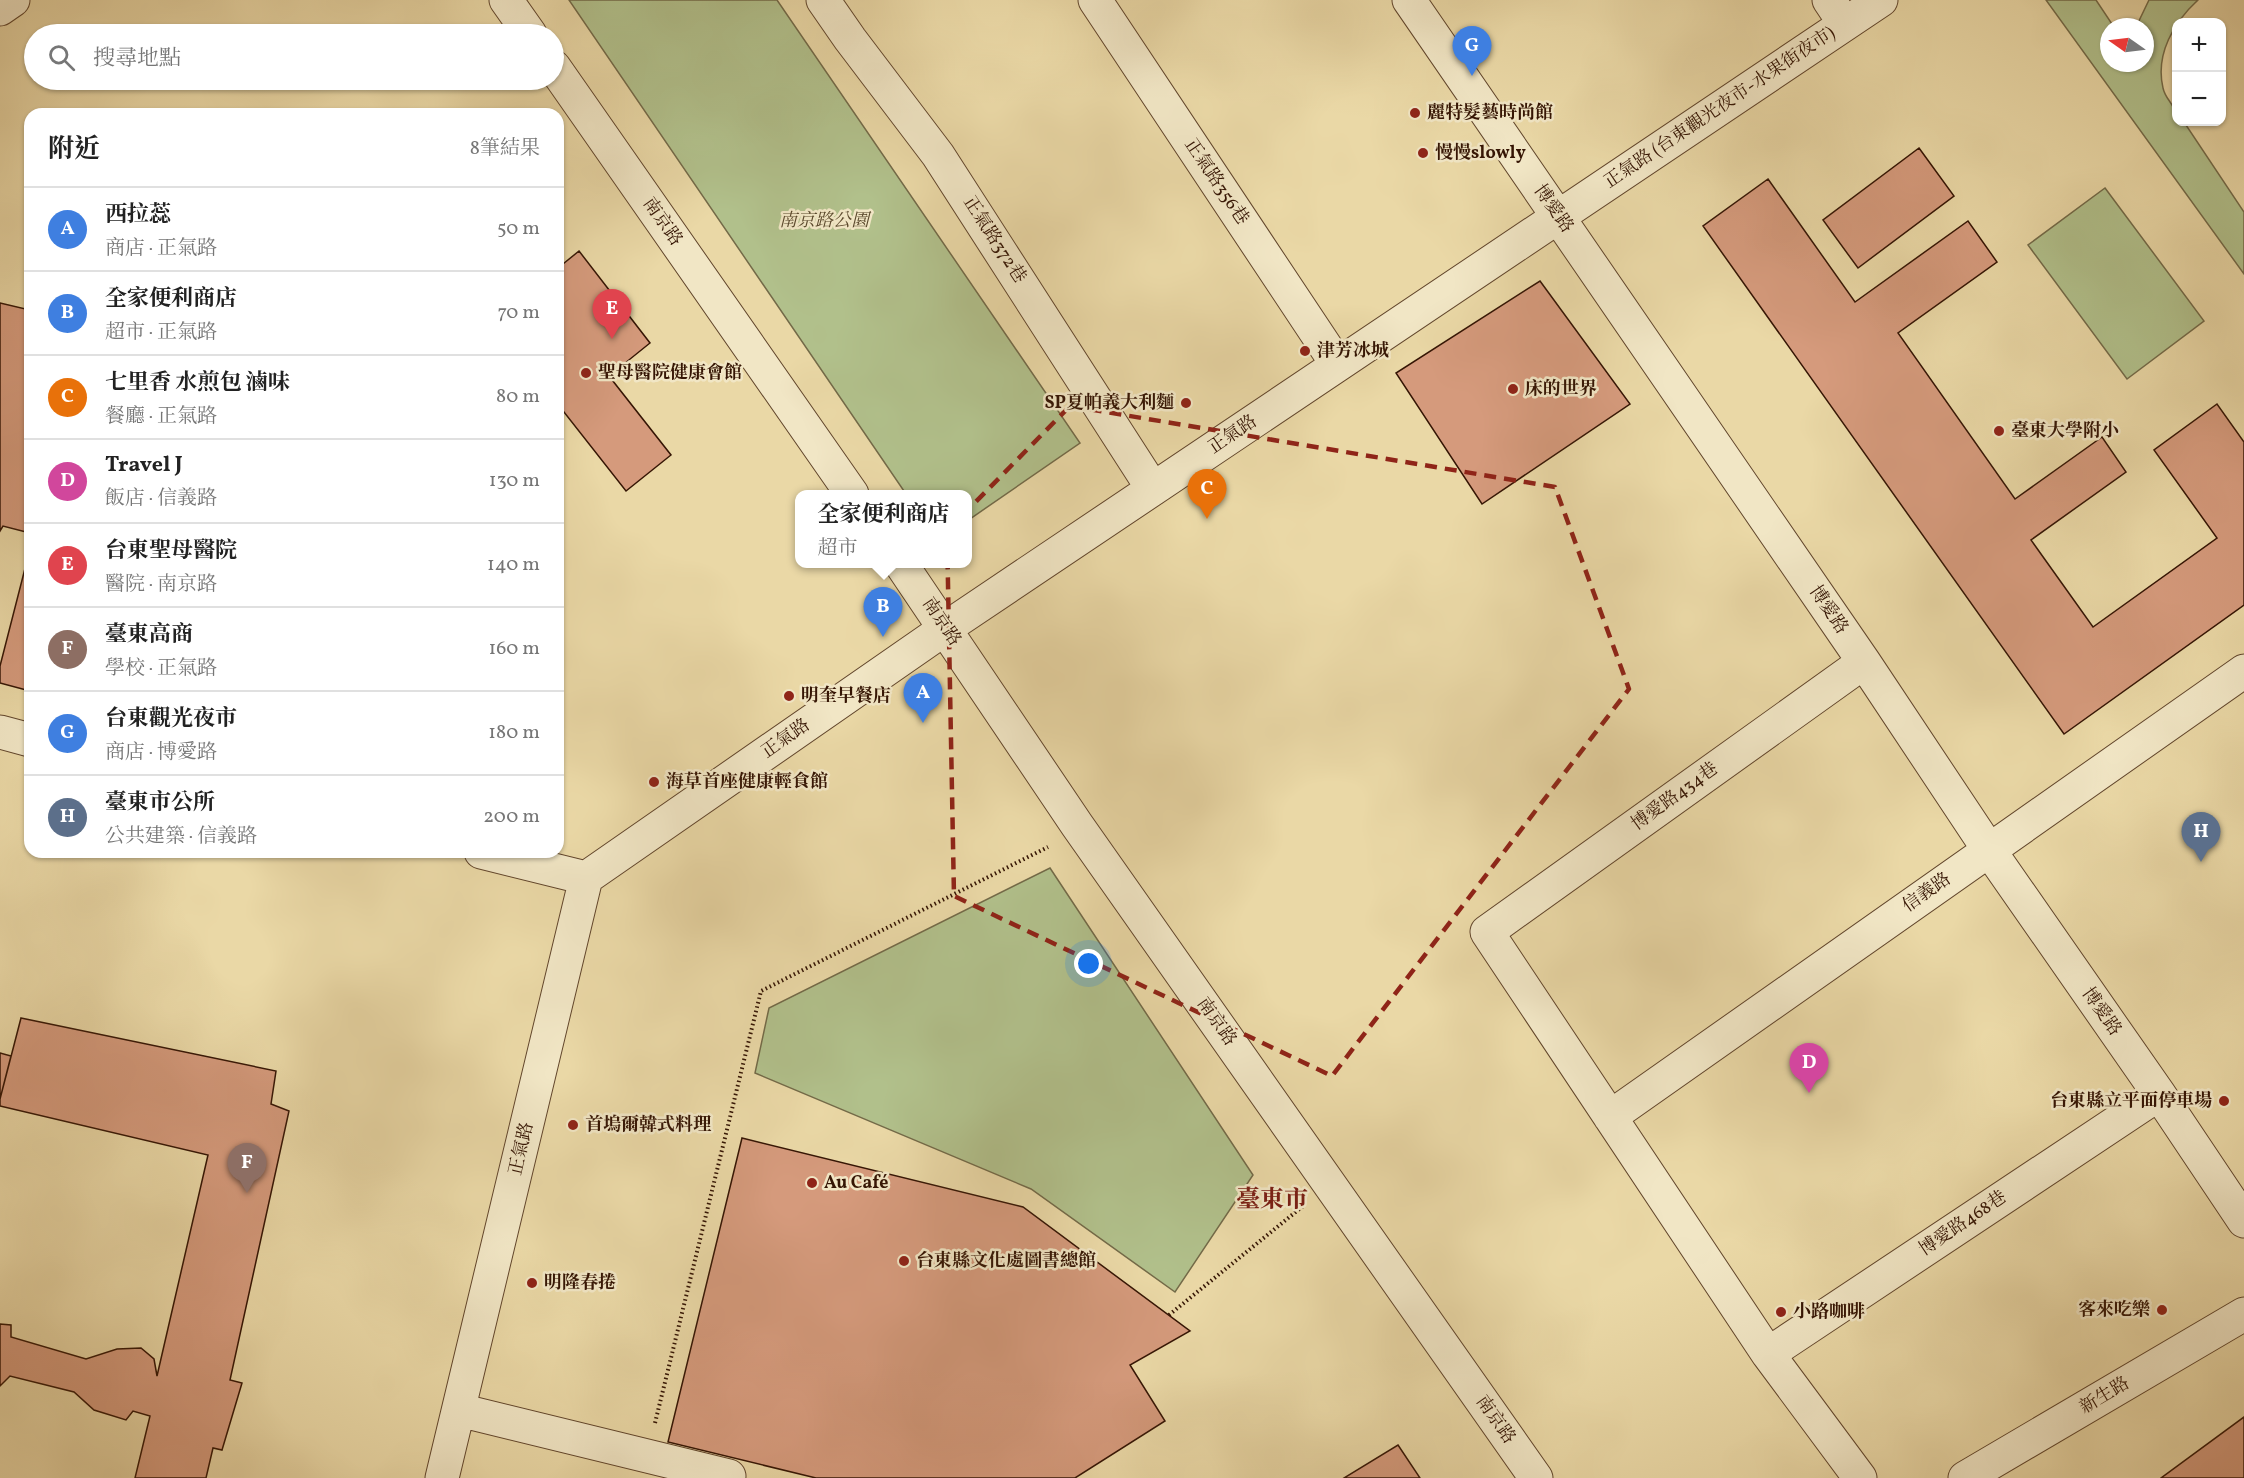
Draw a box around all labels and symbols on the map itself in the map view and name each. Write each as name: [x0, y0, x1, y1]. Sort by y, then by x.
north arrow: [2100, 18, 2154, 72]
street label: 正氣路 (台東觀光夜市-水果街夜市): [1600, 21, 1840, 195]
pin: G: [1452, 26, 1492, 76]
place label: 麗特髮藝時尚館: [1427, 101, 1553, 126]
marker: 麗特髮藝時尚館: [1408, 106, 1422, 120]
street label: 正氣路356巷: [1178, 134, 1254, 230]
place label: 慢慢slowly: [1435, 141, 1526, 166]
marker: 慢慢slowly: [1416, 146, 1430, 160]
street label: 博愛路: [1527, 180, 1579, 238]
street label: 正氣路372巷: [956, 192, 1032, 288]
street label: 南京路: [636, 193, 688, 251]
park label: 南京路公園: [779, 209, 872, 234]
pin: E: [592, 290, 632, 339]
place label: 津芳冰城: [1317, 339, 1389, 364]
marker: 津芳冰城: [1298, 344, 1312, 358]
place label: 聖母醫院健康會館: [598, 361, 742, 386]
marker: 聖母醫院健康會館: [579, 366, 593, 380]
place label: 床的世界: [1525, 377, 1597, 402]
marker: 床的世界: [1506, 382, 1520, 396]
place label: SP夏帕義大利麵: [1044, 391, 1174, 416]
marker: SP夏帕義大利麵: [1179, 396, 1193, 410]
street label: 正氣路: [1204, 410, 1262, 460]
place label: 臺東大學附小: [2011, 419, 2119, 444]
marker: 臺東大學附小: [1992, 424, 2006, 438]
pin: C: [1188, 470, 1226, 519]
street label: 博愛路: [1803, 581, 1853, 639]
pin: B: [864, 588, 902, 637]
street label: 南京路: [916, 593, 966, 651]
pin: A: [904, 674, 942, 723]
place label: 明奎早餐店: [801, 684, 891, 709]
marker: 明奎早餐店: [782, 689, 796, 703]
street label: 正氣路: [757, 713, 815, 765]
street label: 博愛路434巷: [1626, 757, 1724, 837]
place label: 海草首座健康輕食館: [666, 770, 828, 795]
marker: 海草首座健康輕食館: [647, 775, 661, 789]
pin: H: [2182, 812, 2220, 862]
street label: 信義路: [1898, 867, 1956, 919]
your location: [1074, 949, 1103, 978]
street label: 博愛路: [2075, 983, 2127, 1041]
street label: 南京路: [1190, 993, 1242, 1051]
pin: D: [1790, 1044, 1828, 1093]
place label: 台東縣立平面停車場: [2050, 1089, 2212, 1114]
marker: 台東縣立平面停車場: [2217, 1094, 2231, 1108]
place label: 首塢爾韓式料理: [585, 1113, 712, 1138]
marker: 首塢爾韓式料理: [566, 1118, 580, 1132]
street label: 正氣路: [504, 1120, 540, 1178]
pin: F: [228, 1144, 266, 1193]
place label: Au Café: [824, 1171, 889, 1196]
marker: Au Café: [805, 1176, 819, 1190]
district label: 臺東市: [1236, 1184, 1308, 1218]
street label: 博愛路468巷: [1914, 1185, 2012, 1263]
place label: 台東縣文化處圖書總館: [916, 1249, 1096, 1274]
marker: 台東縣文化處圖書總館: [897, 1254, 911, 1268]
place label: 明隆春捲: [544, 1271, 616, 1296]
marker: 明隆春捲: [525, 1276, 539, 1290]
place label: 客來吃樂: [2078, 1298, 2150, 1323]
place label: 小路咖啡: [1793, 1300, 1865, 1325]
marker: 客來吃樂: [2155, 1303, 2169, 1317]
marker: 小路咖啡: [1774, 1305, 1788, 1319]
street label: 新生路: [2075, 1371, 2135, 1421]
street label: 南京路: [1469, 1391, 1521, 1449]

